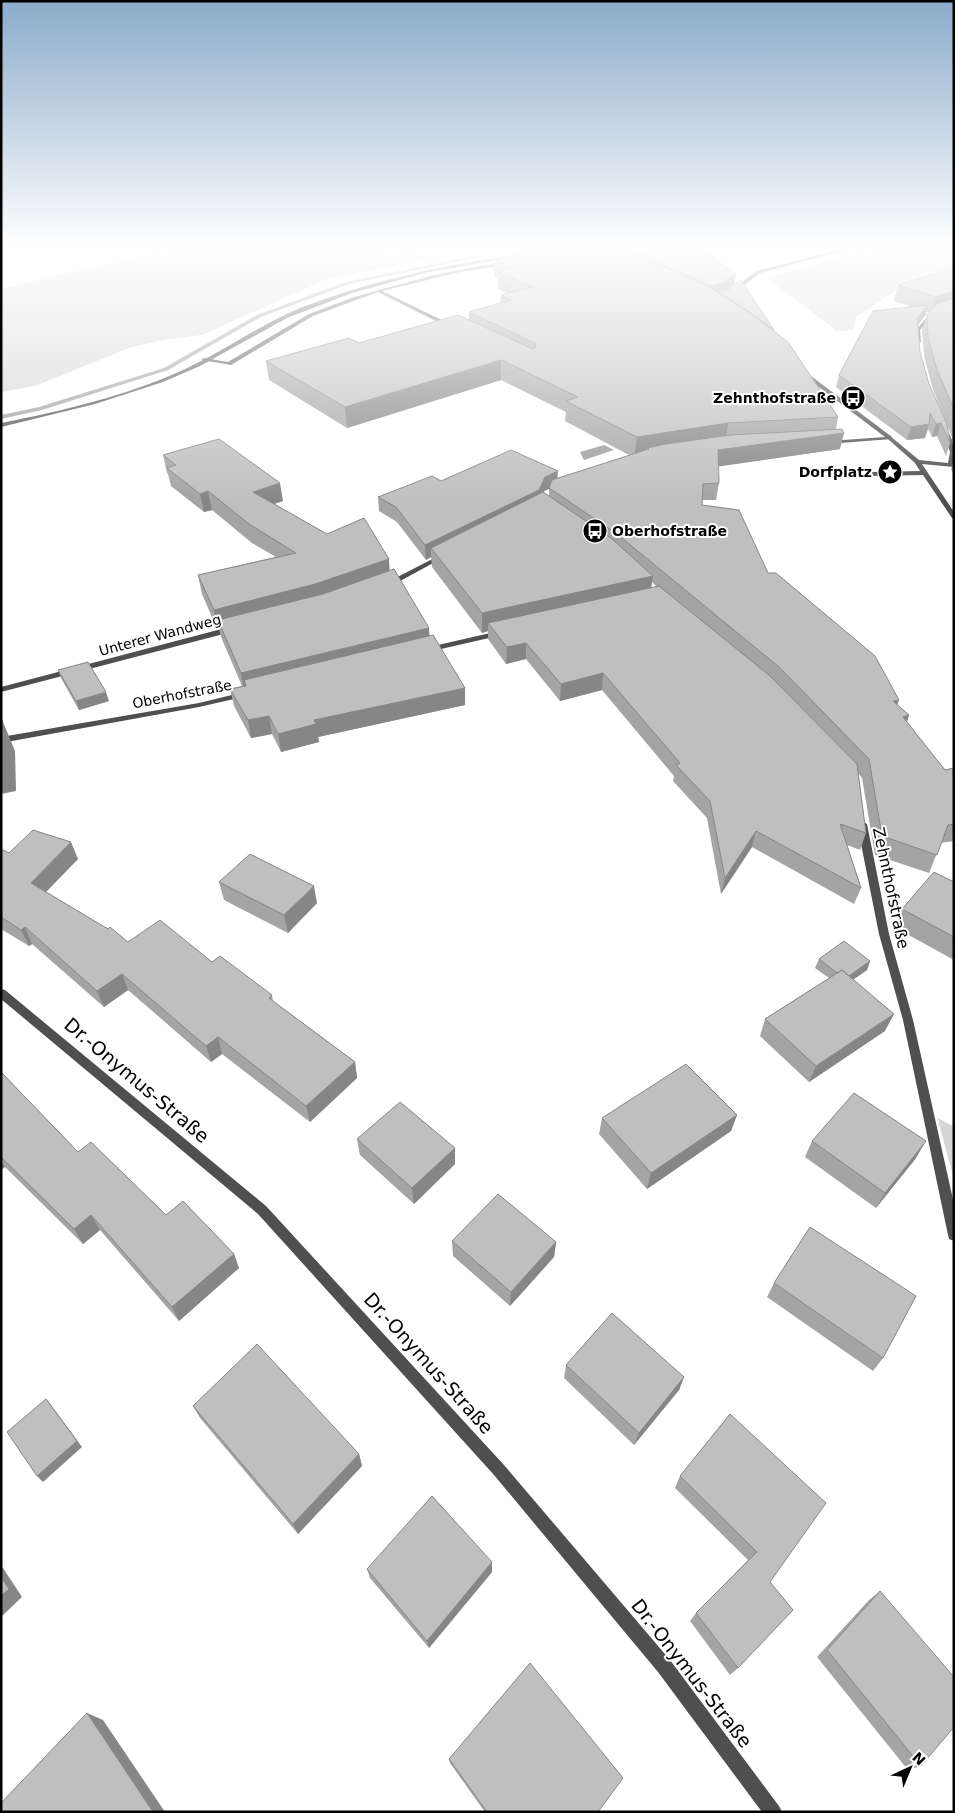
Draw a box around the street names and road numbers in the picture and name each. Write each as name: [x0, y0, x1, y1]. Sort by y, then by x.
street label: Unterer Wandweg: [97, 611, 223, 659]
street label: Oberhofstraße: [131, 677, 233, 711]
street label: Zehnthofstraße: [869, 825, 913, 951]
street label: Dr.-Onymus-Straße: [60, 1013, 214, 1147]
street label: Dr.-Onymus-Straße: [360, 1288, 498, 1438]
street label: Dr.-Onymus-Straße: [627, 1594, 757, 1752]

